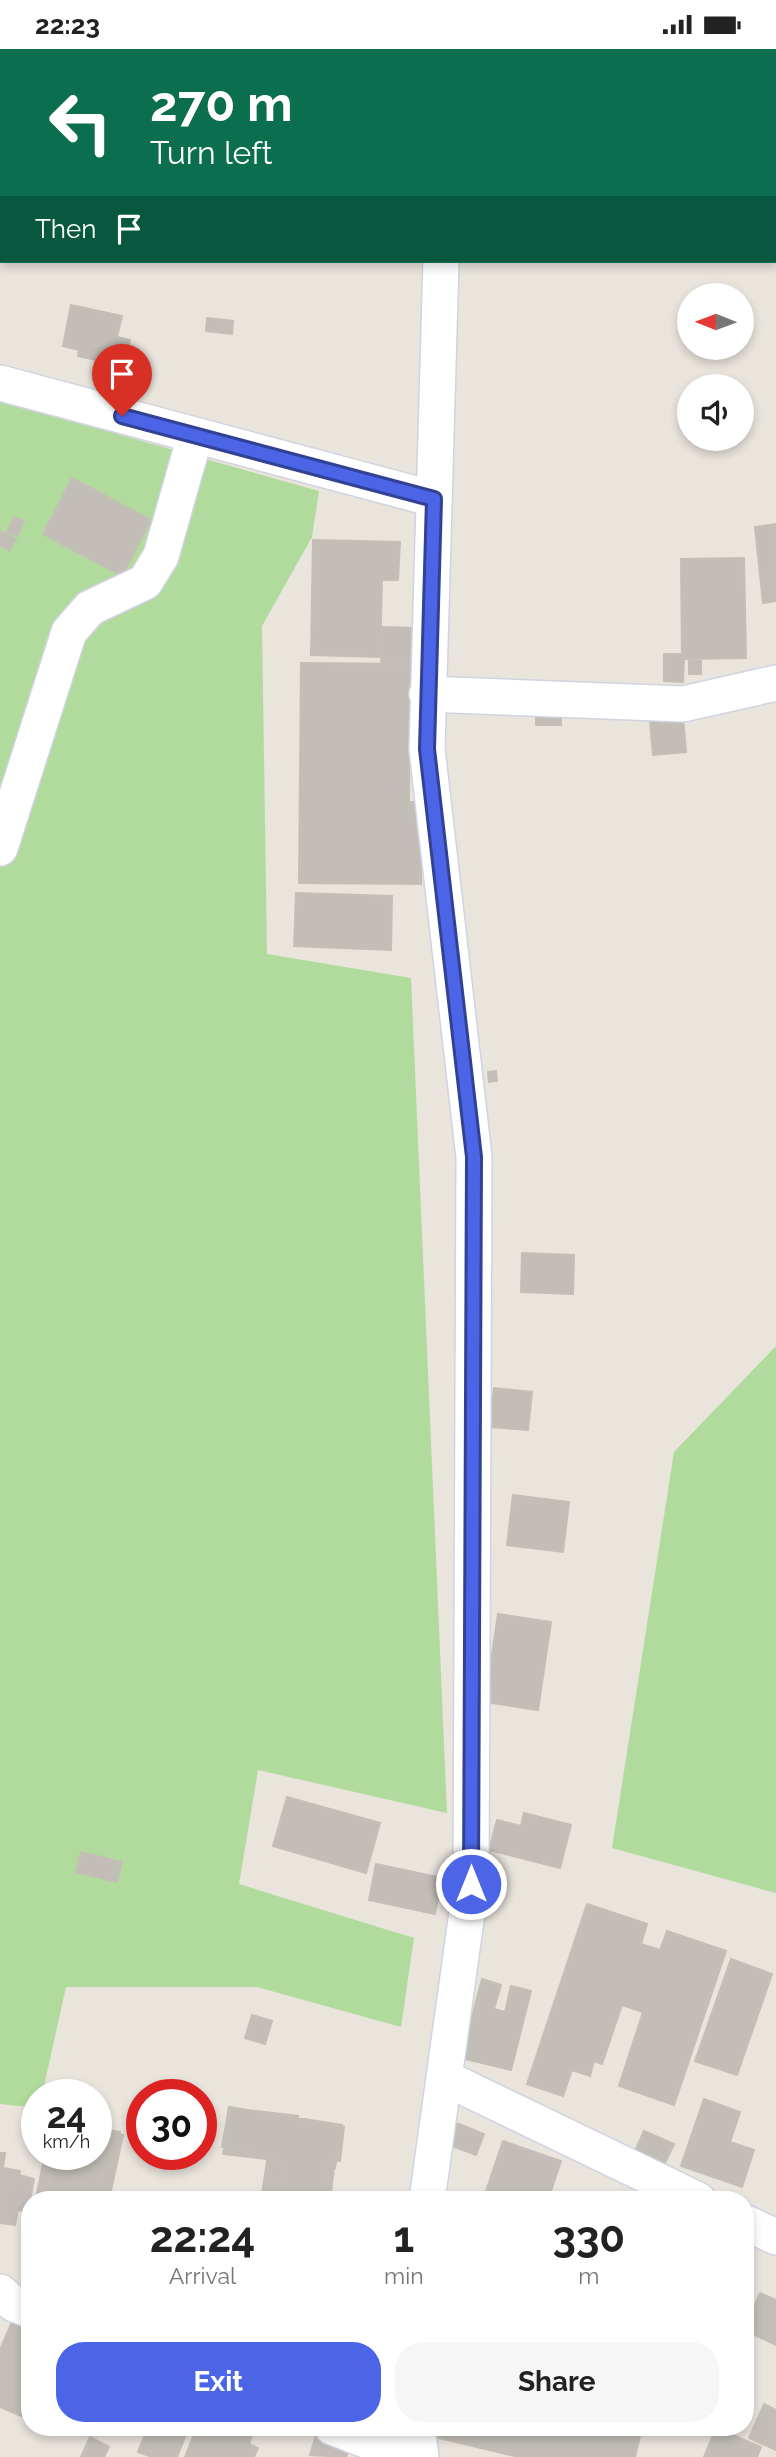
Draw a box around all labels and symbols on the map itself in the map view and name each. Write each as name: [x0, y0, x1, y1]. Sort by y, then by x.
north arrow: [677, 283, 754, 361]
pin: [92, 344, 152, 416]
position arrow: [434, 1847, 508, 1921]
speed limit sign: 30: [126, 2079, 217, 2170]

